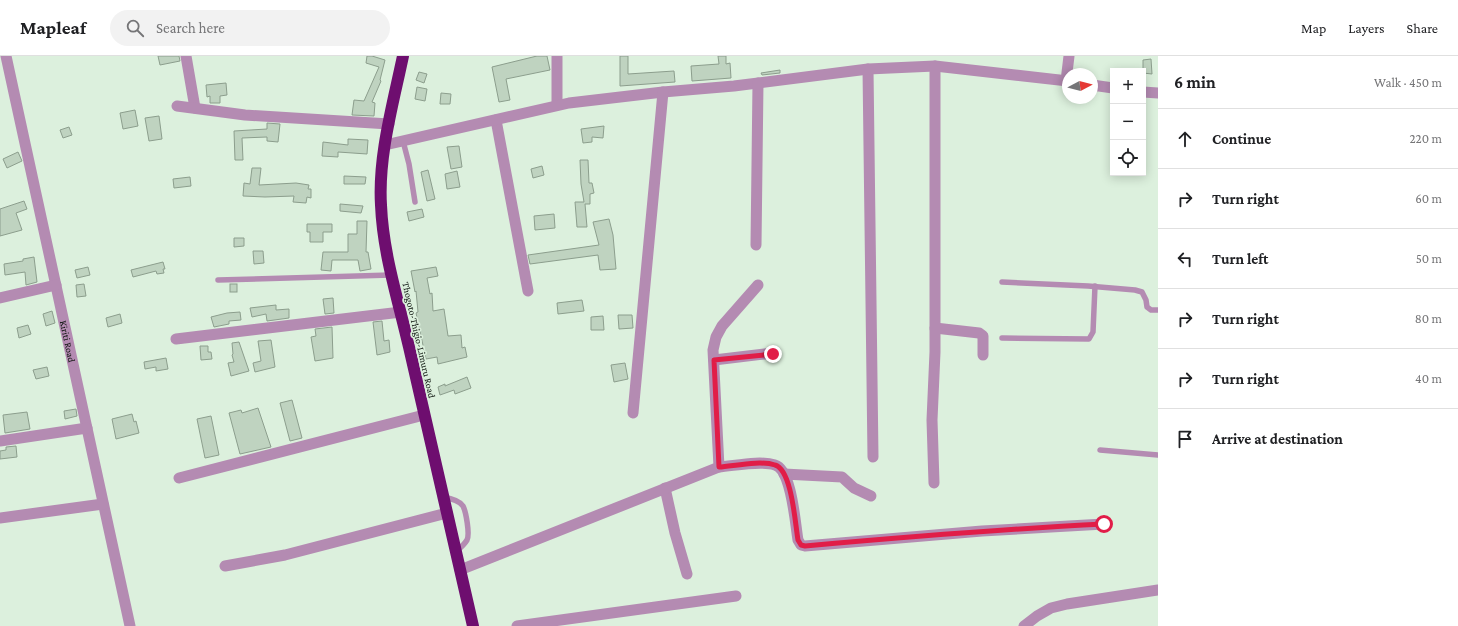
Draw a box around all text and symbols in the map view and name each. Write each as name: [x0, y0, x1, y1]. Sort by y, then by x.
search box: [110, 10, 390, 46]
text: Mapleaf: [20, 17, 86, 38]
icon: search: [124, 17, 146, 39]
text: Search here: [156, 20, 225, 36]
text: Map: [1301, 20, 1326, 36]
text: Layers: [1348, 20, 1385, 36]
text: Share: [1407, 20, 1438, 36]
north arrow: [1062, 68, 1098, 104]
map controls: [1110, 68, 1146, 176]
button: +: [1110, 68, 1146, 104]
text: 6 min: [1174, 73, 1216, 92]
text: Walk · 450 m: [1374, 75, 1442, 90]
button: −: [1110, 104, 1146, 140]
icon: ahead: [1174, 128, 1196, 150]
text: Continue: [1212, 131, 1271, 147]
text: 220 m: [1409, 131, 1442, 146]
button: locate: [1110, 140, 1146, 176]
icon: right: [1174, 188, 1196, 210]
text: Turn right: [1212, 191, 1279, 207]
text: 60 m: [1415, 191, 1442, 206]
icon: left: [1174, 248, 1196, 270]
text: Turn left: [1212, 251, 1268, 267]
text: 50 m: [1416, 251, 1442, 266]
street label: Thogoto-Thigio-Limuru Road: [400, 281, 438, 400]
icon: right: [1174, 308, 1196, 330]
text: Turn right: [1212, 311, 1279, 327]
text: 80 m: [1415, 311, 1442, 326]
street label: Kiriti Road: [58, 319, 78, 364]
route end: [764, 345, 782, 363]
icon: right: [1174, 368, 1196, 390]
text: Turn right: [1212, 371, 1279, 387]
text: 40 m: [1415, 371, 1442, 386]
icon: arrive: [1174, 428, 1196, 450]
text: Arrive at destination: [1212, 431, 1343, 447]
route start: [1095, 515, 1113, 533]

